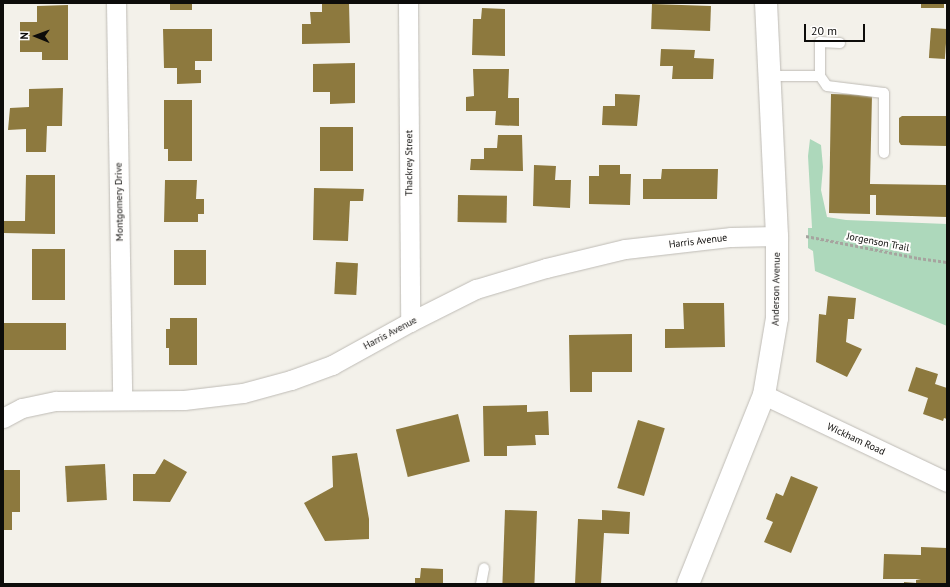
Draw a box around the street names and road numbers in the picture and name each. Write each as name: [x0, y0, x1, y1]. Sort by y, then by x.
street label: Thackrey Street: [403, 130, 415, 196]
street label: Montgomery Drive: [112, 162, 126, 242]
street label: Jorgenson Trail: [846, 230, 910, 254]
street label: Harris Avenue: [668, 231, 728, 251]
street label: Anderson Avenue: [769, 252, 783, 326]
street label: Harris Avenue: [361, 314, 419, 352]
street label: Wickham Road: [825, 420, 887, 458]

